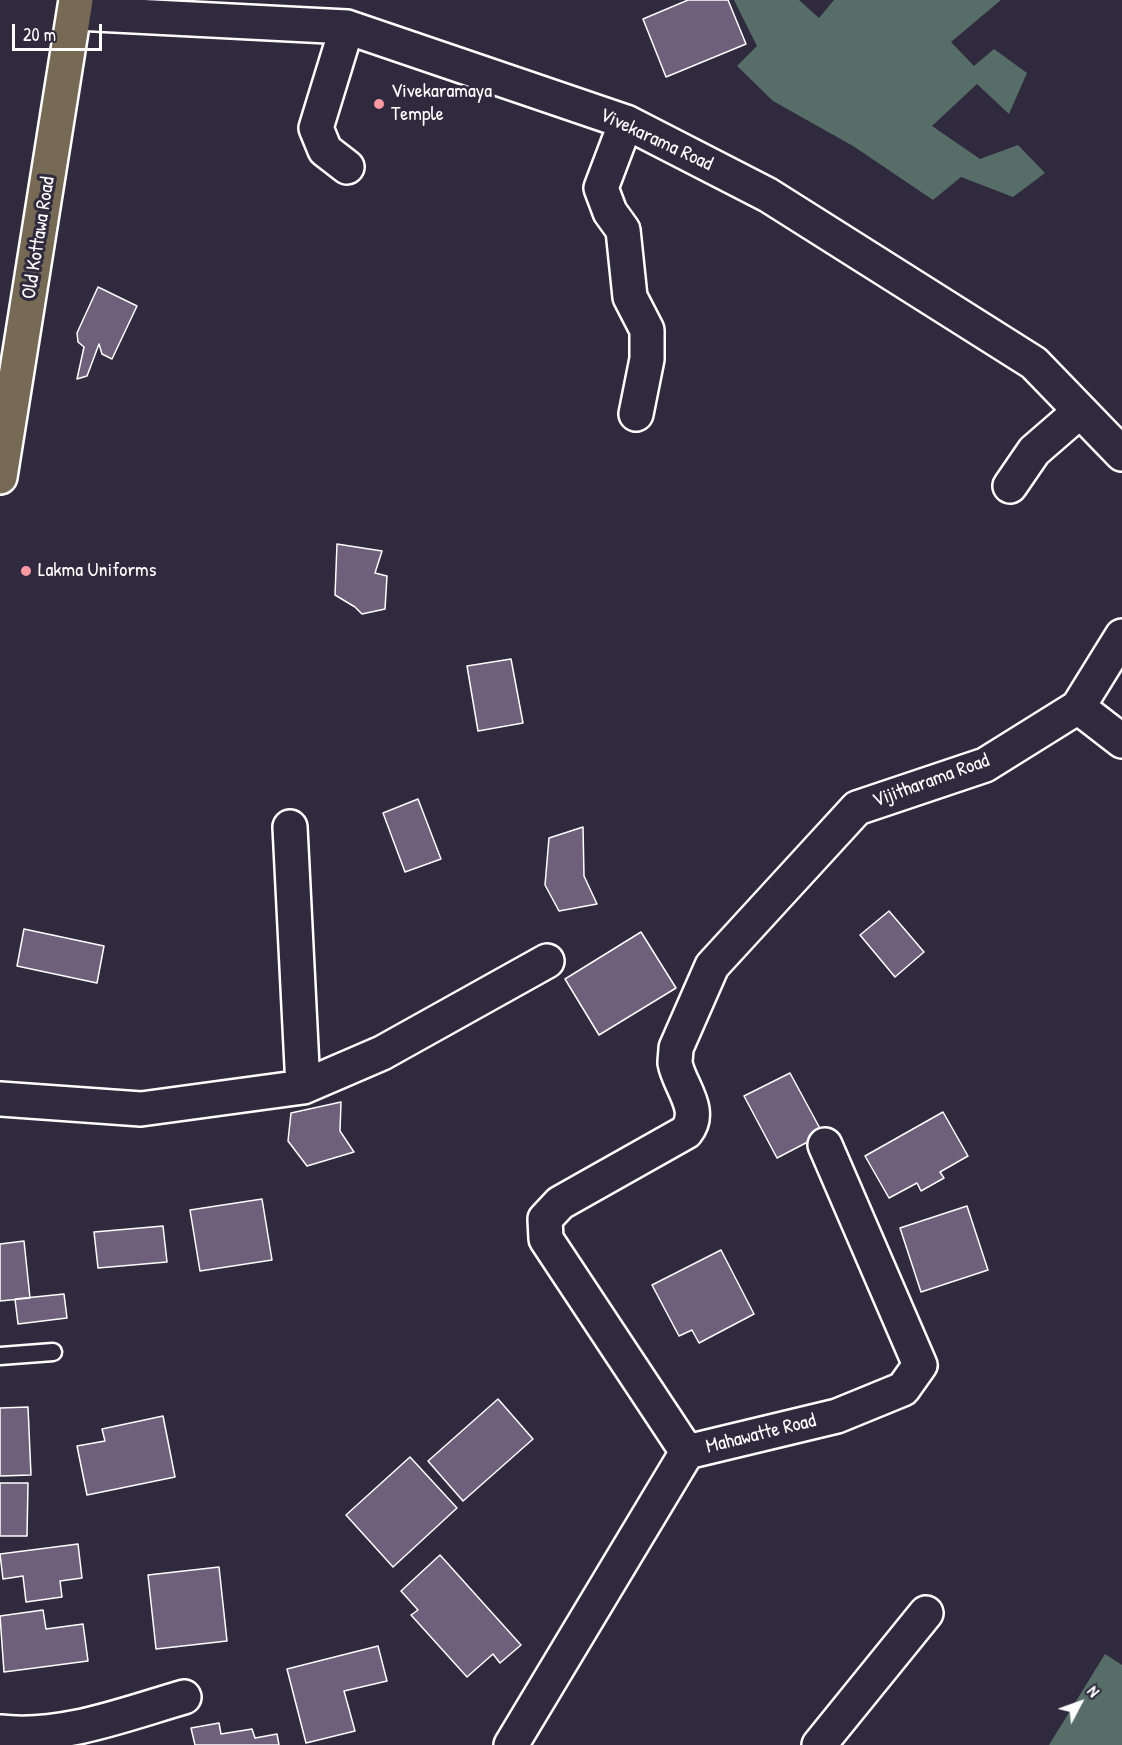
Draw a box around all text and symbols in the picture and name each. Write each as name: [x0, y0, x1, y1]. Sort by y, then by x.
scale bar: [15, 12, 105, 50]
text: 20 m: [23, 22, 56, 47]
place label: Vivekaramaya Temple: [391, 80, 492, 127]
marker: Vivekaramaya Temple: [372, 97, 386, 111]
street label: Vivekarama Road: [596, 103, 716, 177]
street label: Old Kottawa Road: [17, 175, 61, 301]
place label: Lakma Uniforms: [38, 559, 156, 583]
marker: Lakma Uniforms: [19, 564, 33, 578]
street label: Vijitharama Road: [869, 749, 993, 813]
street label: Mahawatte Road: [704, 1409, 818, 1459]
north arrow: [1050, 1673, 1110, 1733]
text: N: [1082, 1681, 1105, 1702]

